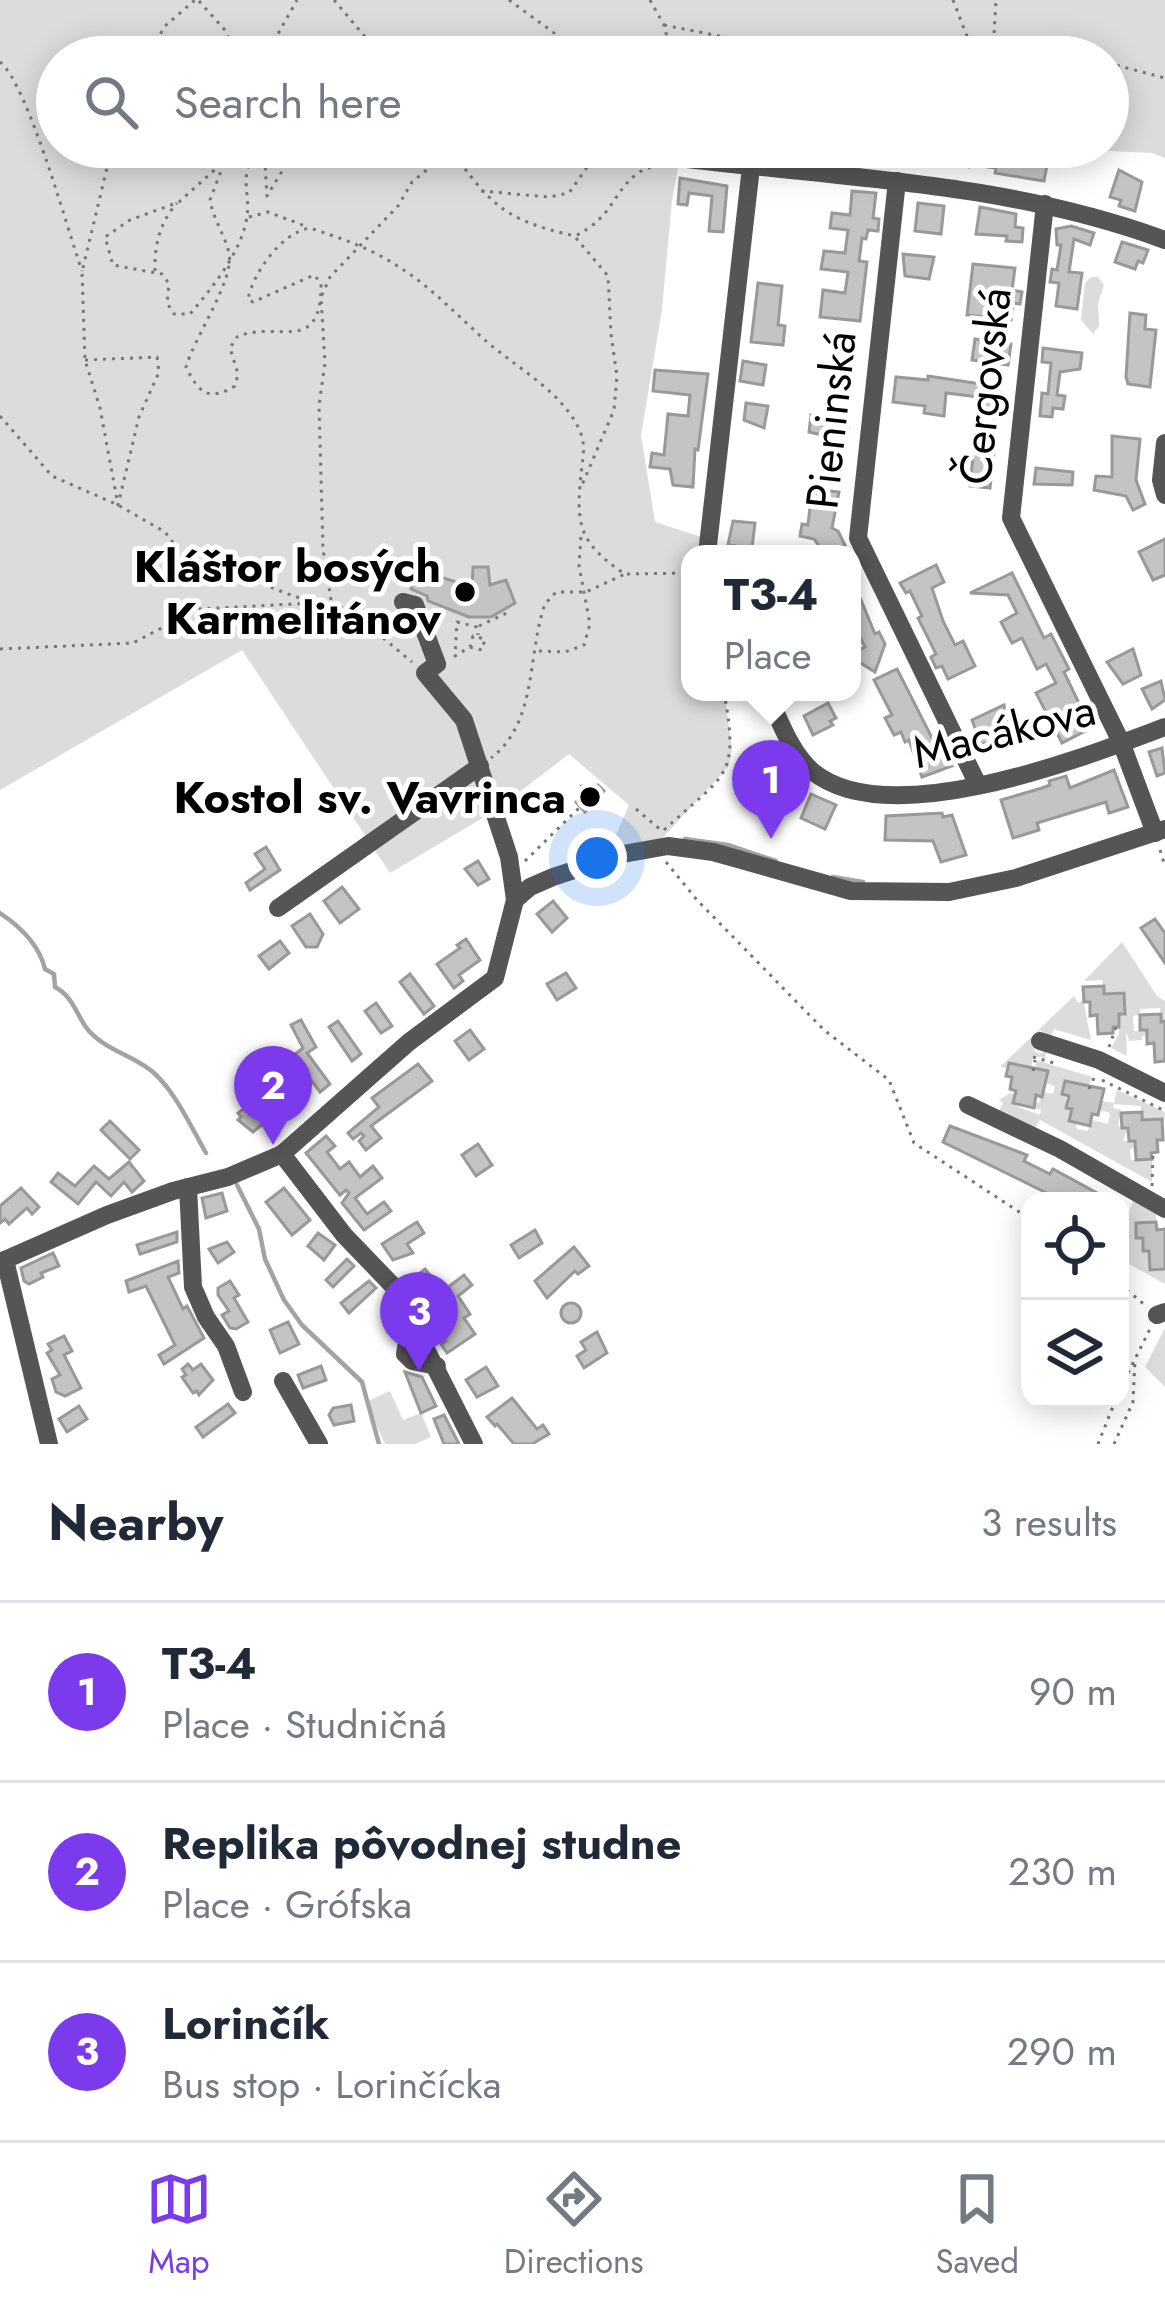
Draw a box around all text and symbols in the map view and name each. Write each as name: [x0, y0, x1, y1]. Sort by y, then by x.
search box: [36, 36, 1129, 168]
icon: search: [78, 69, 144, 135]
text: Search here: [174, 70, 402, 135]
street label: Čergovská: [942, 284, 1028, 488]
street label: Pieninská: [789, 328, 873, 512]
place label: Kláštor bosých Karmelitánov: [134, 534, 441, 651]
popup: [681, 545, 861, 701]
text: T3-4: [724, 562, 818, 627]
marker: Kláštor bosých Karmelitánov: [452, 579, 478, 605]
text: Place: [724, 627, 812, 684]
street label: Macákova: [906, 677, 1102, 785]
pin: 1: [732, 740, 810, 839]
place label: Kostol sv. Vavrinca: [173, 765, 566, 830]
marker: Kostol sv. Vavrinca: [577, 784, 603, 810]
your location: [567, 828, 627, 888]
pin: 2: [234, 1046, 312, 1145]
map controls: [1021, 1192, 1129, 1408]
button: locate: [1021, 1192, 1129, 1300]
pin: 3: [380, 1272, 458, 1371]
button: layers: [1021, 1300, 1129, 1408]
text: Nearby: [48, 1485, 223, 1559]
text: 3 results: [981, 1494, 1117, 1551]
text: T3-4: [162, 1631, 257, 1696]
text: 1: [77, 1663, 97, 1720]
text: 90 m: [1029, 1663, 1117, 1720]
text: Place · Studničná: [162, 1696, 447, 1753]
text: Replika pôvodnej studne: [162, 1811, 681, 1876]
text: 2: [74, 1843, 100, 1900]
text: 230 m: [1008, 1843, 1117, 1900]
text: Place · Grófska: [162, 1876, 412, 1933]
text: Lorinčík: [162, 1991, 330, 2056]
text: 3: [75, 2023, 99, 2080]
text: 290 m: [1007, 2023, 1117, 2080]
text: Bus stop · Lorinčícka: [162, 2056, 502, 2113]
tab: Map: [146, 2166, 212, 2285]
tab: Directions: [504, 2166, 644, 2285]
tab: Saved: [935, 2166, 1019, 2285]

